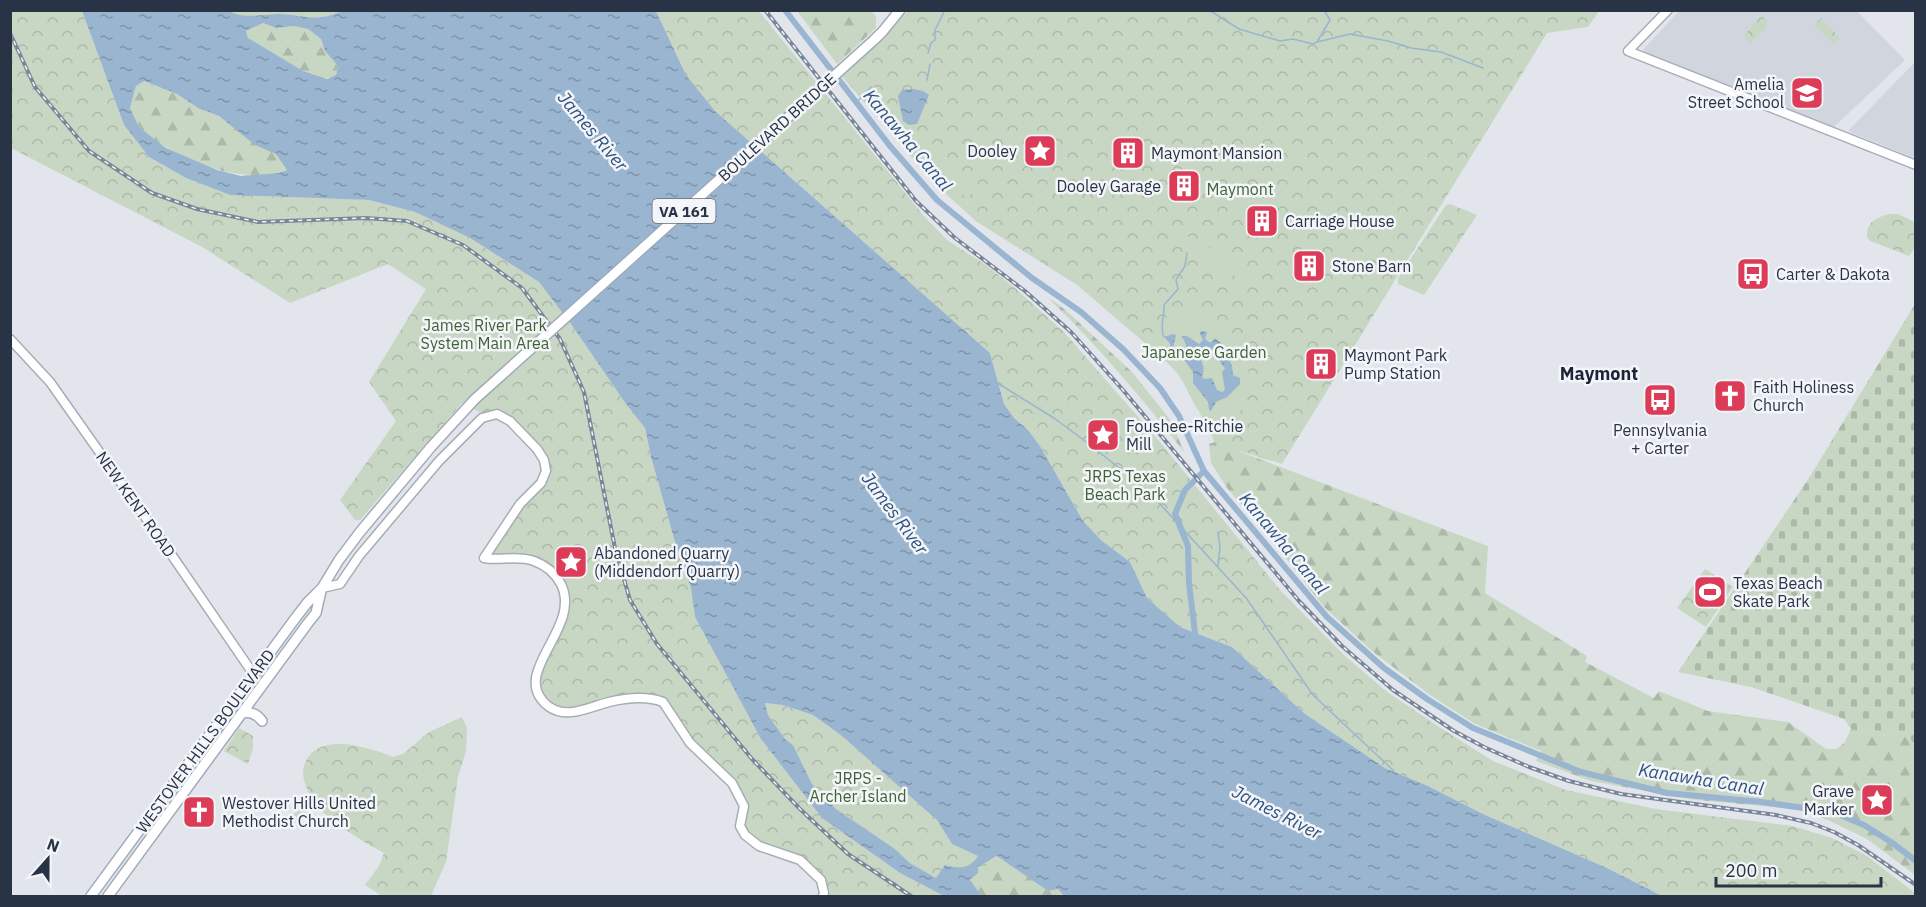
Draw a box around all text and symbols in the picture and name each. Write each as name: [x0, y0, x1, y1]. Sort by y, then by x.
street label: BOULEVARD BRIDGE: [714, 69, 840, 185]
place label: Amelia Street School: [1688, 74, 1784, 112]
school or university icon: Amelia Street School: [1789, 75, 1825, 111]
water label: Kanawha Canal: [859, 84, 958, 196]
water label: James River: [553, 86, 633, 176]
place icon: Dooley: [1022, 133, 1058, 169]
building icon: Maymont Mansion: [1110, 135, 1146, 171]
place label: Dooley: [967, 141, 1017, 161]
place label: Maymont Mansion: [1151, 143, 1282, 163]
building icon: Dooley Garage: [1166, 168, 1202, 204]
place label: Dooley Garage: [1056, 176, 1161, 196]
park label: Maymont: [1206, 179, 1274, 199]
road number: VA 161: [652, 199, 716, 223]
building icon: Carriage House: [1244, 203, 1280, 239]
place label: Carriage House: [1285, 211, 1395, 231]
building icon: Stone Barn: [1291, 248, 1327, 284]
place label: Stone Barn: [1332, 256, 1411, 276]
bus stop icon: Carter & Dakota: [1735, 256, 1771, 292]
place label: Carter & Dakota: [1776, 264, 1890, 284]
park label: James River Park System Main Area: [421, 315, 550, 353]
park label: Japanese Garden: [1141, 342, 1267, 362]
place label: Maymont Park Pump Station: [1344, 345, 1448, 383]
building icon: Maymont Park Pump Station: [1303, 346, 1339, 382]
district label: Maymont: [1560, 362, 1638, 385]
place label: Faith Holiness Church: [1753, 377, 1854, 415]
church icon: Faith Holiness Church: [1712, 378, 1748, 414]
bus stop icon: Pennsylvania + Carter: [1642, 382, 1678, 418]
place label: Foushee-Ritchie Mill: [1126, 416, 1244, 454]
place icon: Foushee-Ritchie Mill: [1085, 417, 1121, 453]
place label: Pennsylvania + Carter: [1613, 420, 1707, 458]
street label: NEW KENT ROAD: [92, 447, 180, 561]
park label: JRPS Texas Beach Park: [1084, 466, 1166, 504]
water label: James River: [857, 467, 934, 559]
water label: Kanawha Canal: [1235, 487, 1334, 599]
place label: Abandoned Quarry (Middendorf Quarry): [594, 543, 740, 581]
place icon: Abandoned Quarry (Middendorf Quarry): [553, 544, 589, 580]
place label: Texas Beach Skate Park: [1733, 573, 1823, 611]
sports icon: Texas Beach Skate Park: [1692, 574, 1728, 610]
street label: WESTOVER HILLS BOULEVARD: [131, 645, 279, 837]
water label: Kanawha Canal: [1637, 758, 1765, 800]
park label: JRPS - Archer Island: [809, 768, 907, 806]
water label: James River: [1229, 780, 1326, 844]
place label: Grave Marker: [1804, 781, 1854, 819]
place icon: Grave Marker: [1859, 782, 1895, 818]
place label: Westover Hills United Methodist Church: [222, 793, 376, 831]
church icon: Westover Hills United Methodist Church: [181, 794, 217, 830]
north arrow: [18, 829, 78, 889]
text: N: [44, 834, 62, 856]
scale bar: [1716, 850, 1881, 888]
text: 200 m: [1725, 859, 1777, 882]

